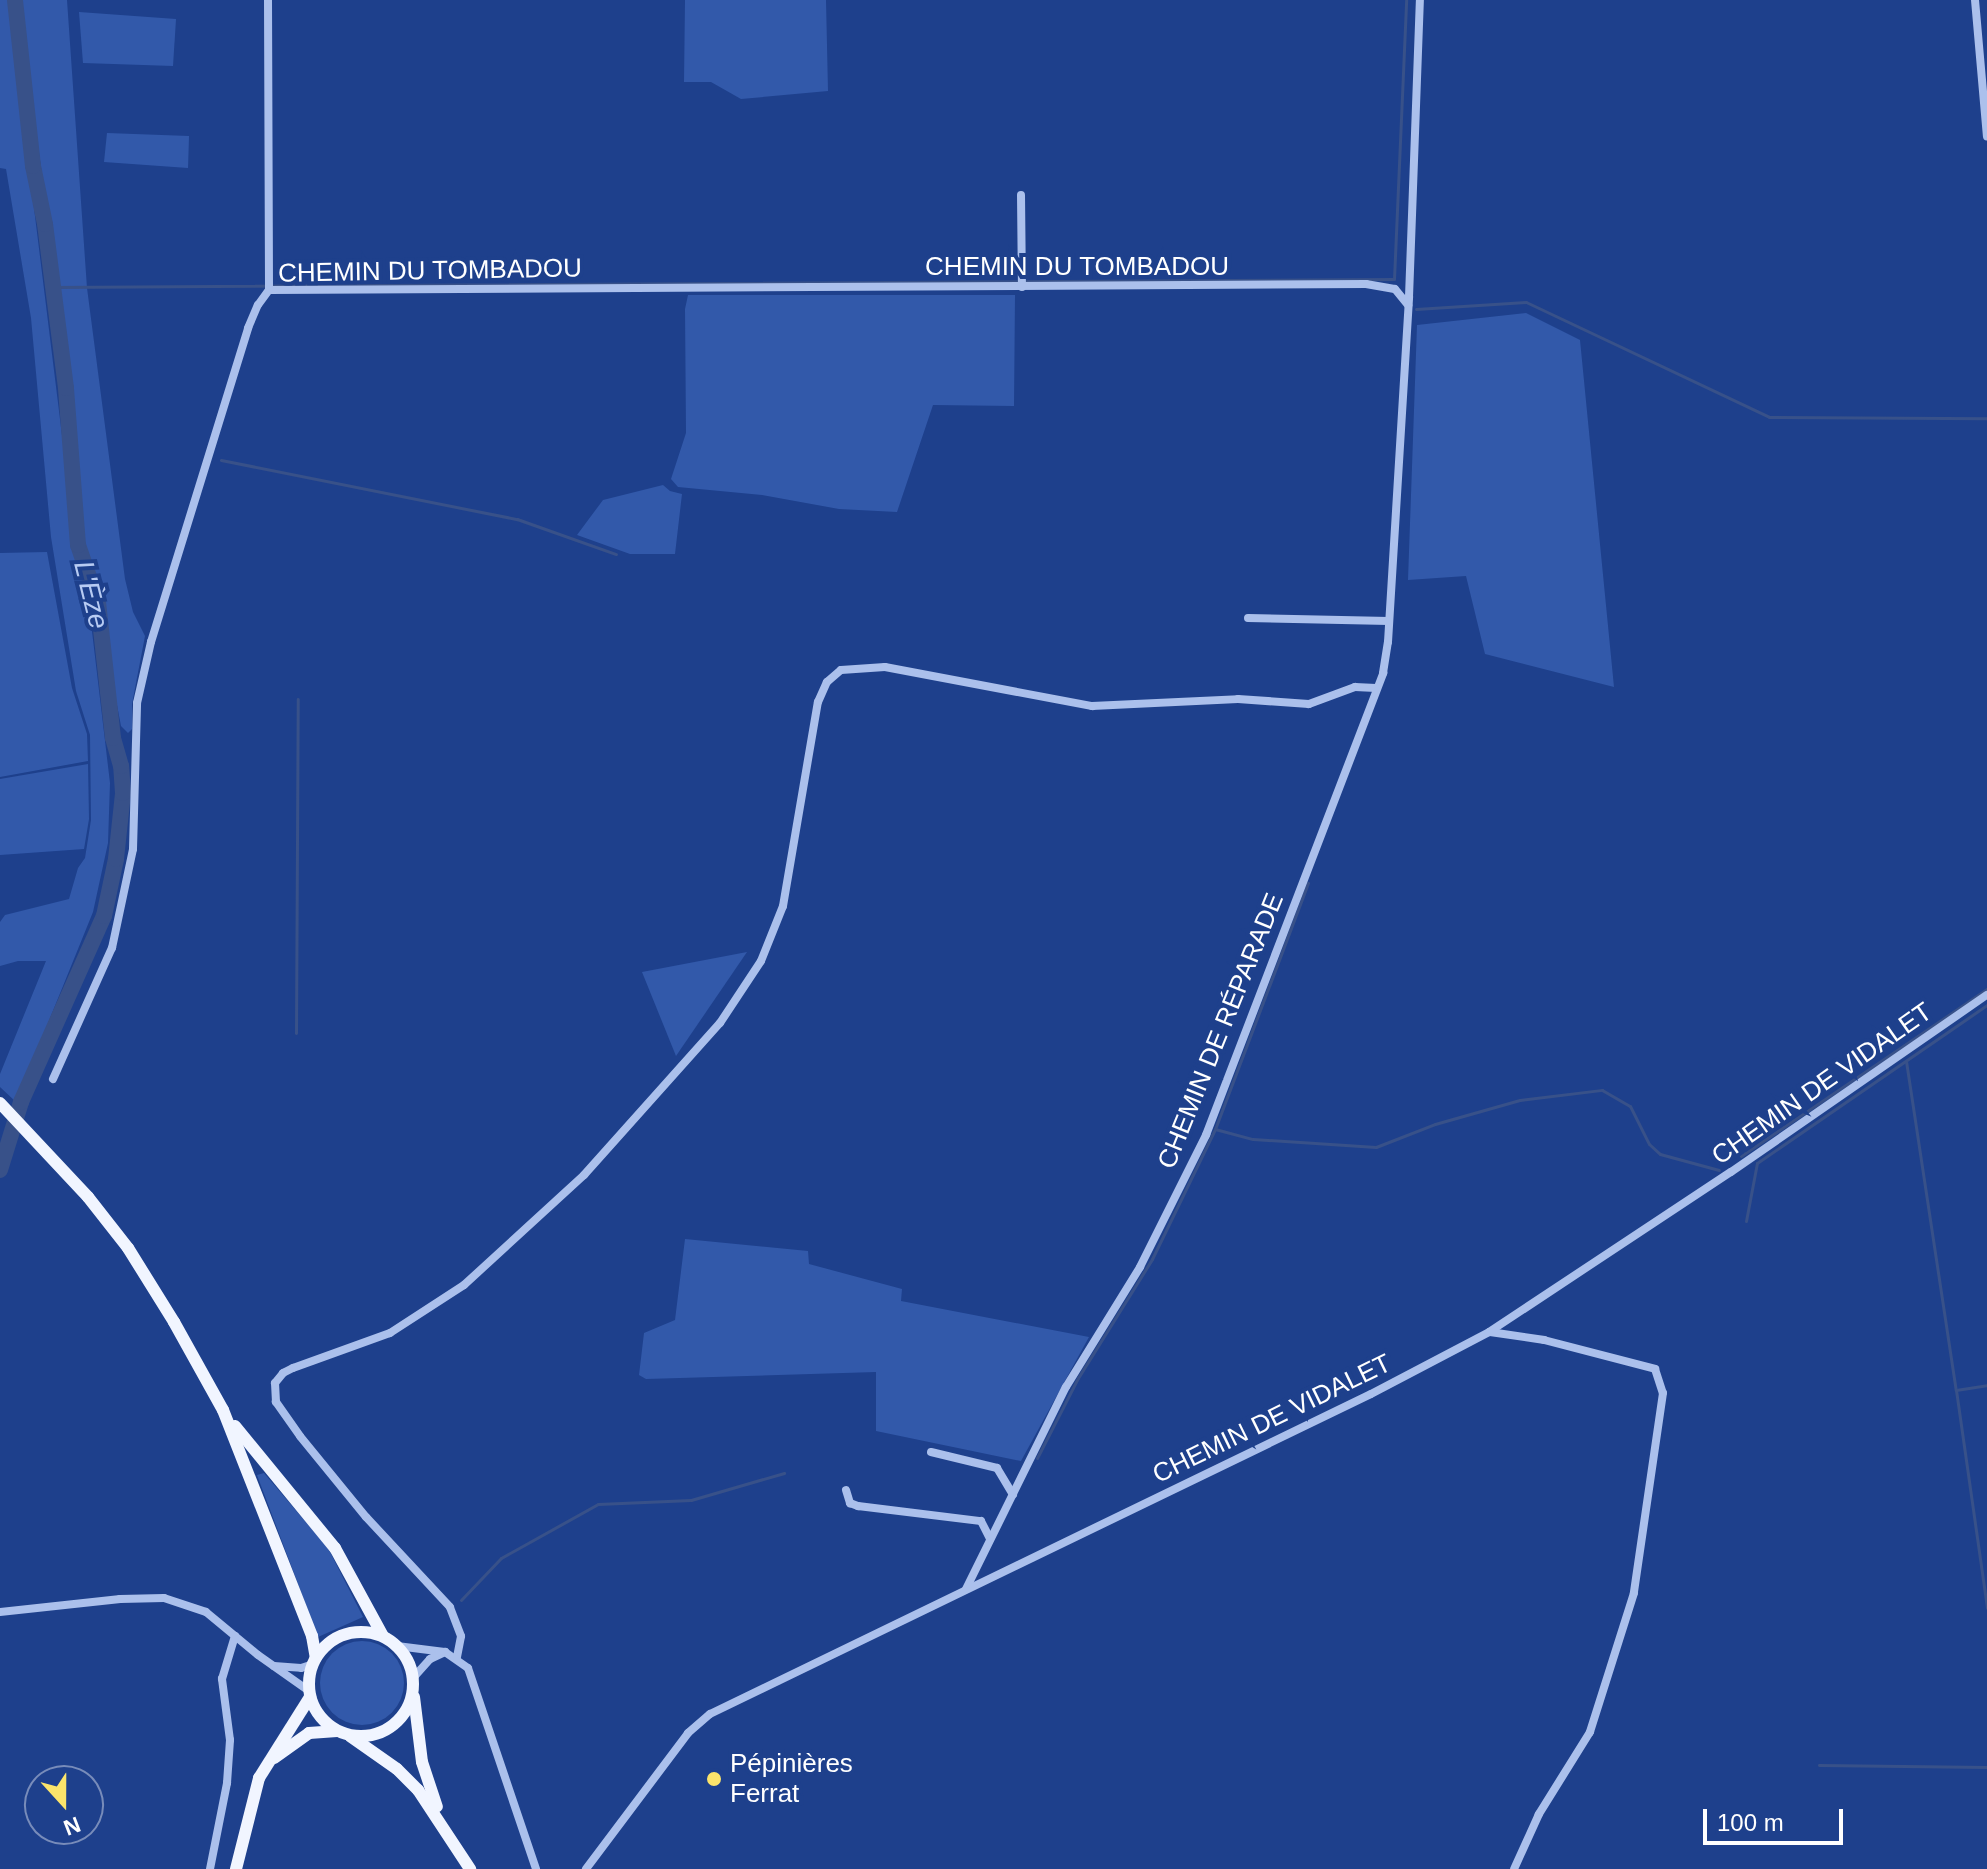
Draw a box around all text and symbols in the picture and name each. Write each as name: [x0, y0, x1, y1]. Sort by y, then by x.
street label: CHEMIN DU TOMBADOU: [925, 251, 1229, 283]
street label: CHEMIN DU TOMBADOU: [278, 253, 582, 289]
water label: L'Èze: [66, 557, 116, 633]
street label: CHEMIN DE RÉPARADE: [1151, 889, 1291, 1173]
street label: CHEMIN DE VIDALET: [1706, 996, 1938, 1172]
street label: CHEMIN DE VIDALET: [1148, 1348, 1396, 1490]
place label: Pépinières Ferrat: [730, 1748, 853, 1810]
north arrow: [24, 1765, 104, 1845]
marker: Pépinières Ferrat: [705, 1770, 723, 1788]
scale bar: [1707, 1793, 1847, 1843]
text: 100 m: [1717, 1809, 1784, 1836]
text: N: [60, 1811, 84, 1841]

